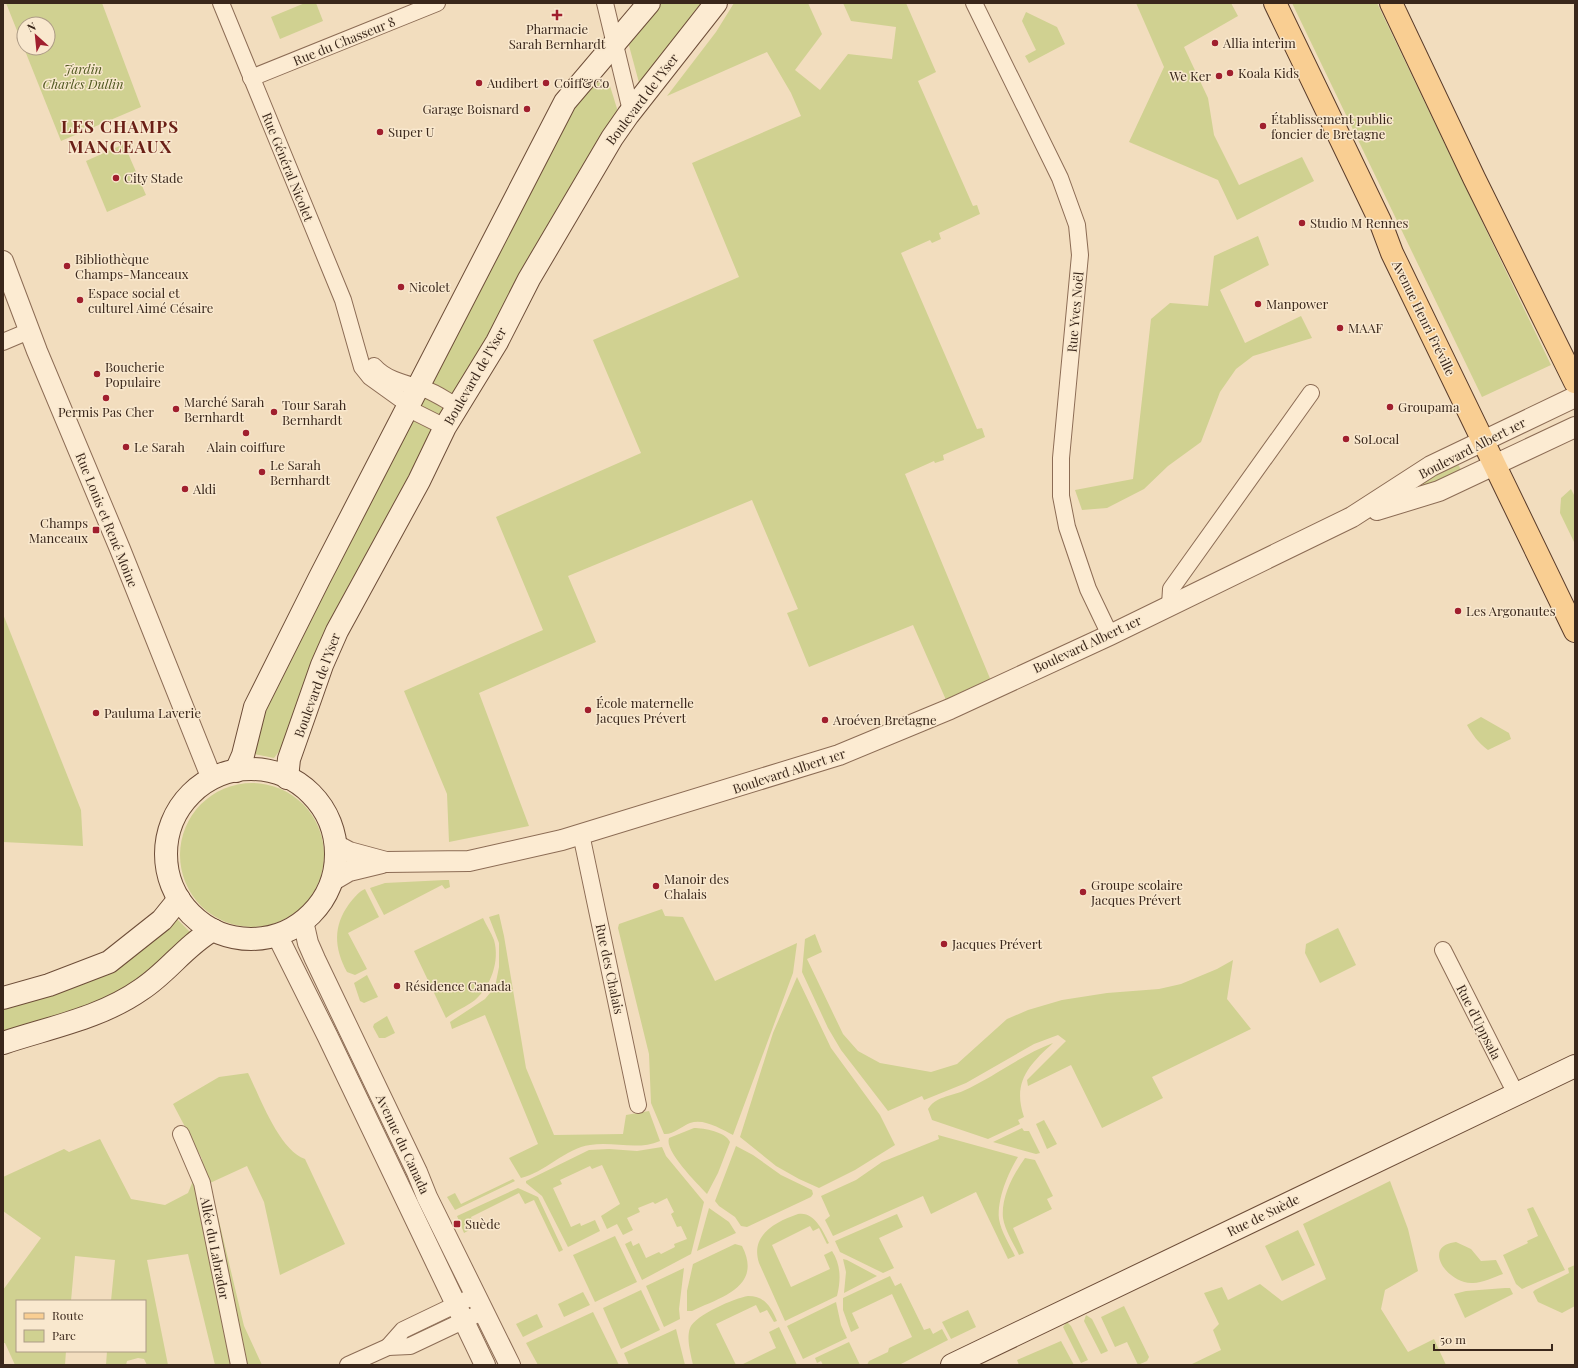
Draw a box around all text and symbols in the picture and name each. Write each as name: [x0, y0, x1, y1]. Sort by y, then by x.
marker: Pharmacie Sarah Bernhardt: [552, 10, 562, 20]
street label: Rue du Chasseur 8: [290, 12, 397, 69]
north arrow: [16, 16, 56, 56]
text: N: [24, 18, 38, 35]
place label: Pharmacie Sarah Bernhardt: [509, 20, 606, 52]
place label: Allia interim: [1222, 34, 1296, 51]
marker: Allia interim: [1210, 38, 1220, 48]
street label: Boulevard de l'Yser: [602, 49, 682, 148]
park label: Jardin Charles Dullin: [43, 60, 123, 92]
place label: Koala Kids: [1238, 64, 1299, 81]
place label: We Ker: [1168, 67, 1211, 84]
marker: Koala Kids: [1225, 68, 1235, 78]
marker: We Ker: [1214, 71, 1224, 81]
place label: Audibert: [486, 74, 538, 91]
place label: Coiff&Co: [554, 74, 609, 91]
marker: Audibert: [474, 78, 484, 88]
marker: Coiff&Co: [541, 78, 551, 88]
place label: Garage Boisnard: [422, 100, 519, 117]
marker: Garage Boisnard: [522, 104, 532, 114]
street label: Rue Général Nicolet: [259, 110, 318, 224]
place label: Établissement public foncier de Bretagne: [1271, 110, 1393, 142]
district label: LES CHAMPS MANCEAUX: [61, 115, 179, 157]
marker: Établissement public foncier de Bretagne: [1258, 121, 1268, 131]
place label: Super U: [388, 123, 434, 140]
marker: Super U: [375, 127, 385, 137]
place label: City Stade: [124, 169, 183, 186]
marker: City Stade: [111, 173, 121, 183]
place label: Studio M Rennes: [1310, 214, 1409, 231]
marker: Studio M Rennes: [1297, 218, 1307, 228]
place label: Bibliothèque Champs-Manceaux: [75, 250, 189, 282]
street label: Avenue Henri Fréville: [1389, 256, 1460, 379]
marker: Bibliothèque Champs-Manceaux: [62, 261, 72, 271]
street label: Rue Yves Noël: [1063, 271, 1087, 353]
place label: Nicolet: [409, 278, 450, 295]
marker: Nicolet: [396, 282, 406, 292]
place label: Espace social et culturel Aimé Césaire: [88, 284, 214, 316]
marker: Espace social et culturel Aimé Césaire: [75, 295, 85, 305]
place label: Manpower: [1266, 295, 1329, 312]
marker: Manpower: [1253, 299, 1263, 309]
place label: MAAF: [1348, 319, 1383, 336]
marker: MAAF: [1335, 323, 1345, 333]
street label: Boulevard de l'Yser: [440, 324, 510, 428]
place label: Boucherie Populaire: [105, 358, 165, 390]
marker: Boucherie Populaire: [92, 369, 102, 379]
marker: Permis Pas Cher: [101, 393, 111, 403]
place label: Marché Sarah Bernhardt: [184, 393, 265, 425]
place label: Tour Sarah Bernhardt: [282, 396, 347, 428]
place label: Groupama: [1398, 398, 1460, 415]
marker: Groupama: [1385, 402, 1395, 412]
place label: Permis Pas Cher: [58, 403, 154, 420]
marker: Marché Sarah Bernhardt: [171, 404, 181, 414]
marker: Tour Sarah Bernhardt: [269, 407, 279, 417]
street label: Boulevard Albert 1er: [1415, 413, 1528, 482]
marker: Alain coiffure: [241, 428, 251, 438]
place label: SoLocal: [1354, 430, 1399, 447]
marker: SoLocal: [1341, 434, 1351, 444]
place label: Le Sarah: [134, 438, 185, 455]
place label: Alain coiffure: [206, 438, 286, 455]
marker: Le Sarah: [121, 442, 131, 452]
street label: Rue Louis et René Moine: [73, 450, 142, 590]
place label: Le Sarah Bernhardt: [270, 456, 330, 488]
marker: Le Sarah Bernhardt: [257, 467, 267, 477]
place label: Aldi: [192, 480, 216, 497]
marker: Aldi: [180, 484, 190, 494]
place label: Champs Manceaux: [29, 514, 88, 546]
marker: Champs Manceaux: [91, 525, 101, 535]
place label: Les Argonautes: [1466, 602, 1556, 619]
marker: Les Argonautes: [1453, 606, 1463, 616]
street label: Boulevard Albert 1er: [1030, 611, 1144, 676]
street label: Boulevard de l'Yser: [290, 630, 343, 740]
place label: École maternelle Jacques Prévert: [595, 694, 694, 726]
place label: Pauluma Laverie: [104, 704, 201, 721]
marker: École maternelle Jacques Prévert: [583, 705, 593, 715]
marker: Pauluma Laverie: [91, 708, 101, 718]
place label: Aroéven Bretagne: [832, 711, 937, 728]
marker: Aroéven Bretagne: [820, 715, 830, 725]
street label: Boulevard Albert 1er: [730, 744, 848, 797]
place label: Manoir des Chalais: [664, 870, 729, 902]
place label: Groupe scolaire Jacques Prévert: [1090, 876, 1183, 908]
marker: Manoir des Chalais: [651, 881, 661, 891]
marker: Groupe scolaire Jacques Prévert: [1078, 887, 1088, 897]
street label: Rue des Chalais: [593, 922, 628, 1016]
place label: Jacques Prévert: [951, 935, 1043, 952]
marker: Jacques Prévert: [939, 939, 949, 949]
place label: Résidence Canada: [405, 977, 512, 994]
marker: Résidence Canada: [392, 981, 402, 991]
street label: Rue d'Uppsala: [1453, 981, 1506, 1063]
street label: Avenue du Canada: [372, 1090, 434, 1197]
street label: Rue de Suède: [1224, 1190, 1302, 1239]
street label: Allée du Labrador: [197, 1194, 234, 1301]
place label: Suède: [465, 1215, 501, 1232]
marker: Suède: [452, 1219, 462, 1229]
legend: [16, 1300, 146, 1352]
text: Route: [52, 1307, 84, 1323]
scale bar: [1434, 1326, 1552, 1352]
text: Parc: [52, 1327, 76, 1343]
text: 50 m: [1440, 1331, 1466, 1347]

